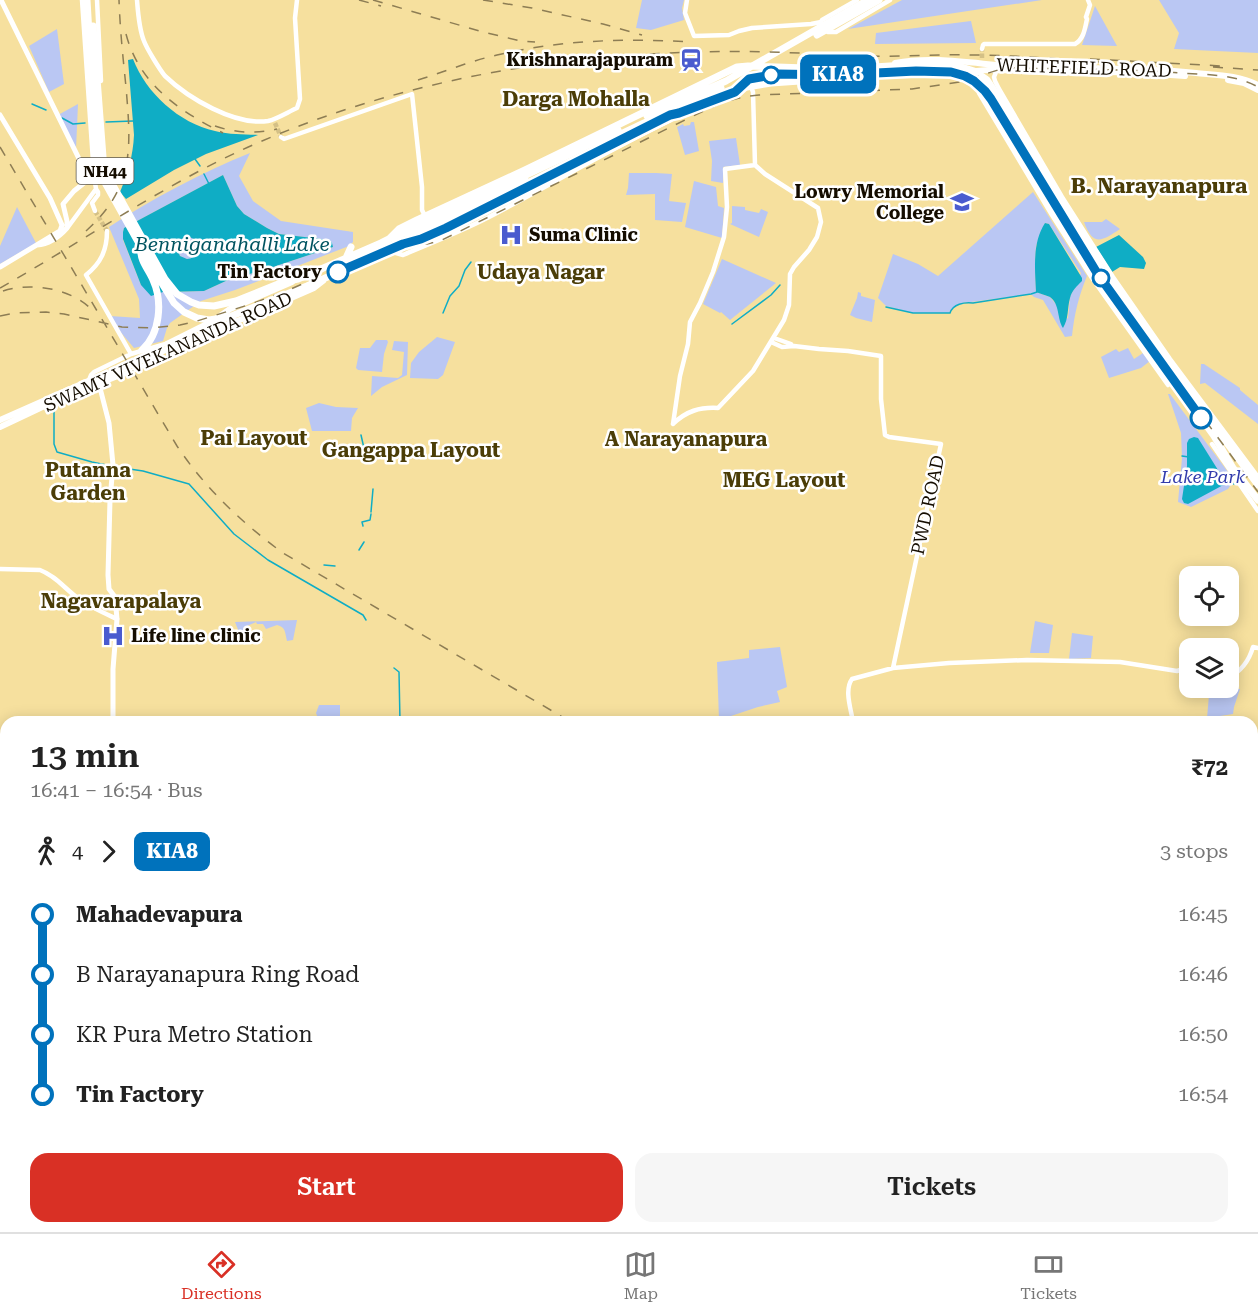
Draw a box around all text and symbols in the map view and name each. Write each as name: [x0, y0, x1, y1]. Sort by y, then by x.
station icon: Krishnarajapuram: [678, 47, 704, 73]
place label: Krishnarajapuram: [506, 49, 674, 70]
line badge: KIA8: [796, 54, 880, 94]
street label: WHITEFIELD ROAD: [996, 54, 1172, 81]
text: KIA8: [812, 62, 864, 86]
unlabelled marker: [762, 66, 780, 84]
district label: Darga Mohalla: [502, 87, 650, 111]
road number: NH44: [76, 158, 134, 184]
district label: B. Narayanapura: [1071, 174, 1248, 198]
place label: Lowry Memorial College: [794, 181, 944, 223]
school or university icon: Lowry Memorial College: [949, 189, 975, 215]
hospital icon: Suma Clinic: [498, 222, 524, 248]
place label: Suma Clinic: [529, 224, 638, 245]
water label: Benniganahalli Lake: [133, 232, 330, 256]
district label: Udaya Nagar: [477, 260, 605, 284]
place label: Tin Factory: [217, 261, 322, 282]
marker: Tin Factory: [327, 261, 349, 283]
unlabelled marker: [1092, 269, 1110, 287]
street label: SWAMY VIVEKANANDA ROAD: [40, 287, 295, 416]
unlabelled marker: [1190, 407, 1212, 429]
district label: Pai Layout: [201, 426, 307, 450]
district label: A Narayanapura: [605, 427, 767, 451]
district label: Gangappa Layout: [322, 438, 500, 462]
street label: PWD ROAD: [907, 453, 948, 557]
district label: Putanna Garden: [45, 458, 131, 505]
park label: Lake Park: [1160, 466, 1245, 487]
district label: MEG Layout: [723, 468, 845, 492]
map controls: [1179, 566, 1239, 698]
button: locate: [1179, 566, 1239, 626]
district label: Nagavarapalaya: [41, 589, 202, 613]
hospital icon: Life line clinic: [100, 623, 126, 649]
place label: Life line clinic: [131, 625, 261, 646]
button: layers: [1179, 638, 1239, 698]
text: 13 min: [30, 736, 139, 775]
text: ₹72: [1191, 755, 1228, 780]
text: 16:41 – 16:54 · Bus: [30, 778, 202, 802]
icon: walk: [30, 835, 63, 868]
icon: forward: [92, 835, 125, 868]
text: 4: [72, 839, 83, 863]
text: KIA8: [146, 839, 198, 863]
text: 3 stops: [1160, 839, 1228, 863]
text: Mahadevapura: [76, 902, 242, 927]
text: 16:45: [1178, 902, 1228, 926]
text: B Narayanapura Ring Road: [76, 962, 359, 987]
text: 16:46: [1178, 962, 1228, 986]
text: KR Pura Metro Station: [76, 1022, 313, 1047]
text: 16:50: [1178, 1022, 1228, 1046]
text: Tin Factory: [76, 1082, 204, 1107]
text: 16:54: [1178, 1082, 1228, 1106]
button: Start: [30, 1153, 623, 1222]
button: Tickets: [635, 1153, 1228, 1222]
tab: Directions: [181, 1248, 262, 1303]
tab: Map: [624, 1248, 658, 1303]
tab: Tickets: [1020, 1248, 1077, 1303]

